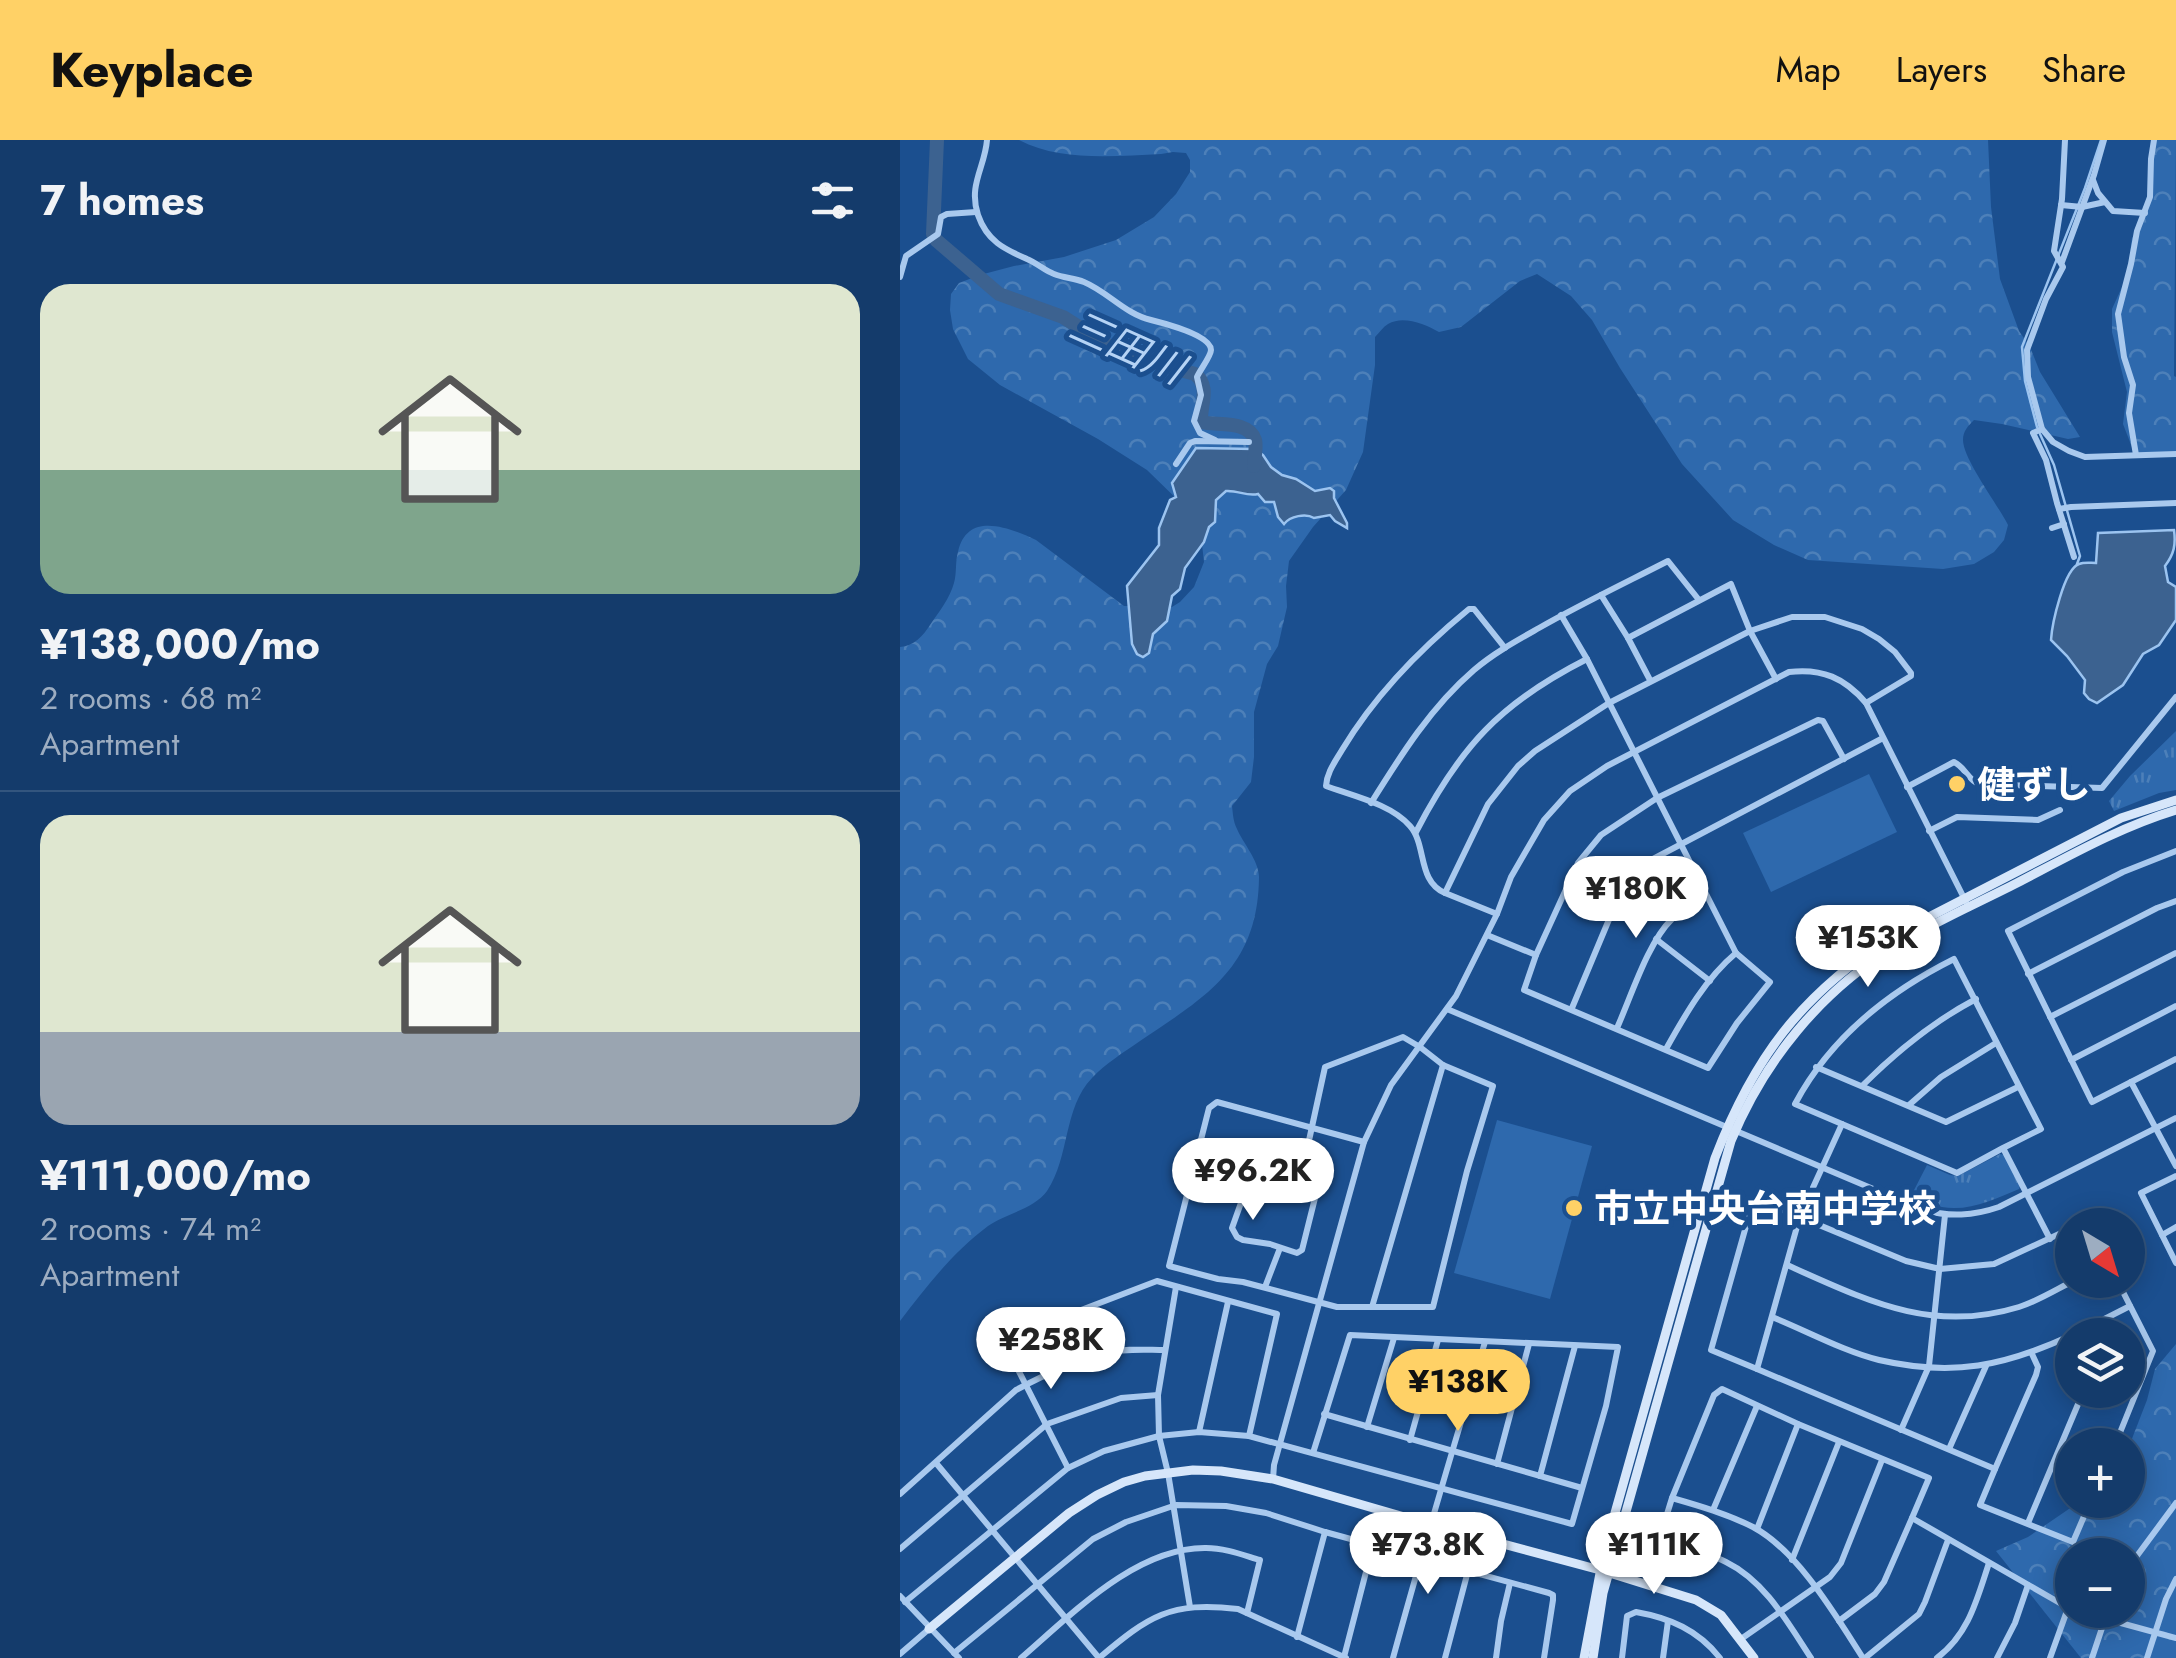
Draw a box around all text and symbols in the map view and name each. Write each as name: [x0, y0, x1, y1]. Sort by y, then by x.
text: Keyplace: [50, 36, 254, 105]
text: Map: [1776, 45, 1841, 95]
text: Layers: [1896, 45, 1987, 95]
text: Share: [2042, 45, 2126, 95]
text: 7 homes: [40, 170, 204, 231]
icon: filters: [805, 173, 860, 228]
water label: 三田川: [1060, 296, 1197, 400]
icon: home: [360, 349, 540, 529]
text: ¥138,000/mo: [40, 614, 320, 675]
text: 2 rooms · 68 m²: [40, 675, 261, 721]
text: Apartment: [40, 721, 179, 767]
place label: 健ずし: [1977, 757, 2091, 812]
marker: 健ずし: [1946, 773, 1968, 795]
pin: ¥180K: [1566, 856, 1706, 941]
text: ¥180K: [1585, 865, 1687, 911]
icon: home: [360, 880, 540, 1060]
pin: ¥153K: [1798, 905, 1938, 990]
text: ¥153K: [1818, 914, 1918, 960]
pin: ¥96.2K: [1172, 1138, 1334, 1223]
text: ¥111,000/mo: [40, 1145, 311, 1206]
text: ¥96.2K: [1194, 1147, 1312, 1193]
place label: 市立中央台南中学校: [1594, 1181, 1936, 1236]
marker: 市立中央台南中学校: [1563, 1197, 1585, 1219]
text: 2 rooms · 74 m²: [40, 1206, 261, 1252]
north arrow: [2055, 1208, 2145, 1298]
map controls: [2055, 1208, 2145, 1628]
text: Apartment: [40, 1252, 179, 1298]
pin: ¥258K: [981, 1307, 1121, 1392]
text: ¥258K: [998, 1316, 1104, 1362]
button: layers: [2055, 1318, 2145, 1408]
pin: ¥138K: [1388, 1349, 1528, 1434]
text: ¥138K: [1408, 1358, 1508, 1404]
button: +: [2055, 1428, 2145, 1518]
pin: ¥73.8K: [1347, 1512, 1509, 1597]
pin: ¥111K: [1584, 1512, 1724, 1597]
text: ¥73.8K: [1372, 1521, 1484, 1567]
text: ¥111K: [1608, 1521, 1700, 1567]
button: −: [2055, 1538, 2145, 1628]

